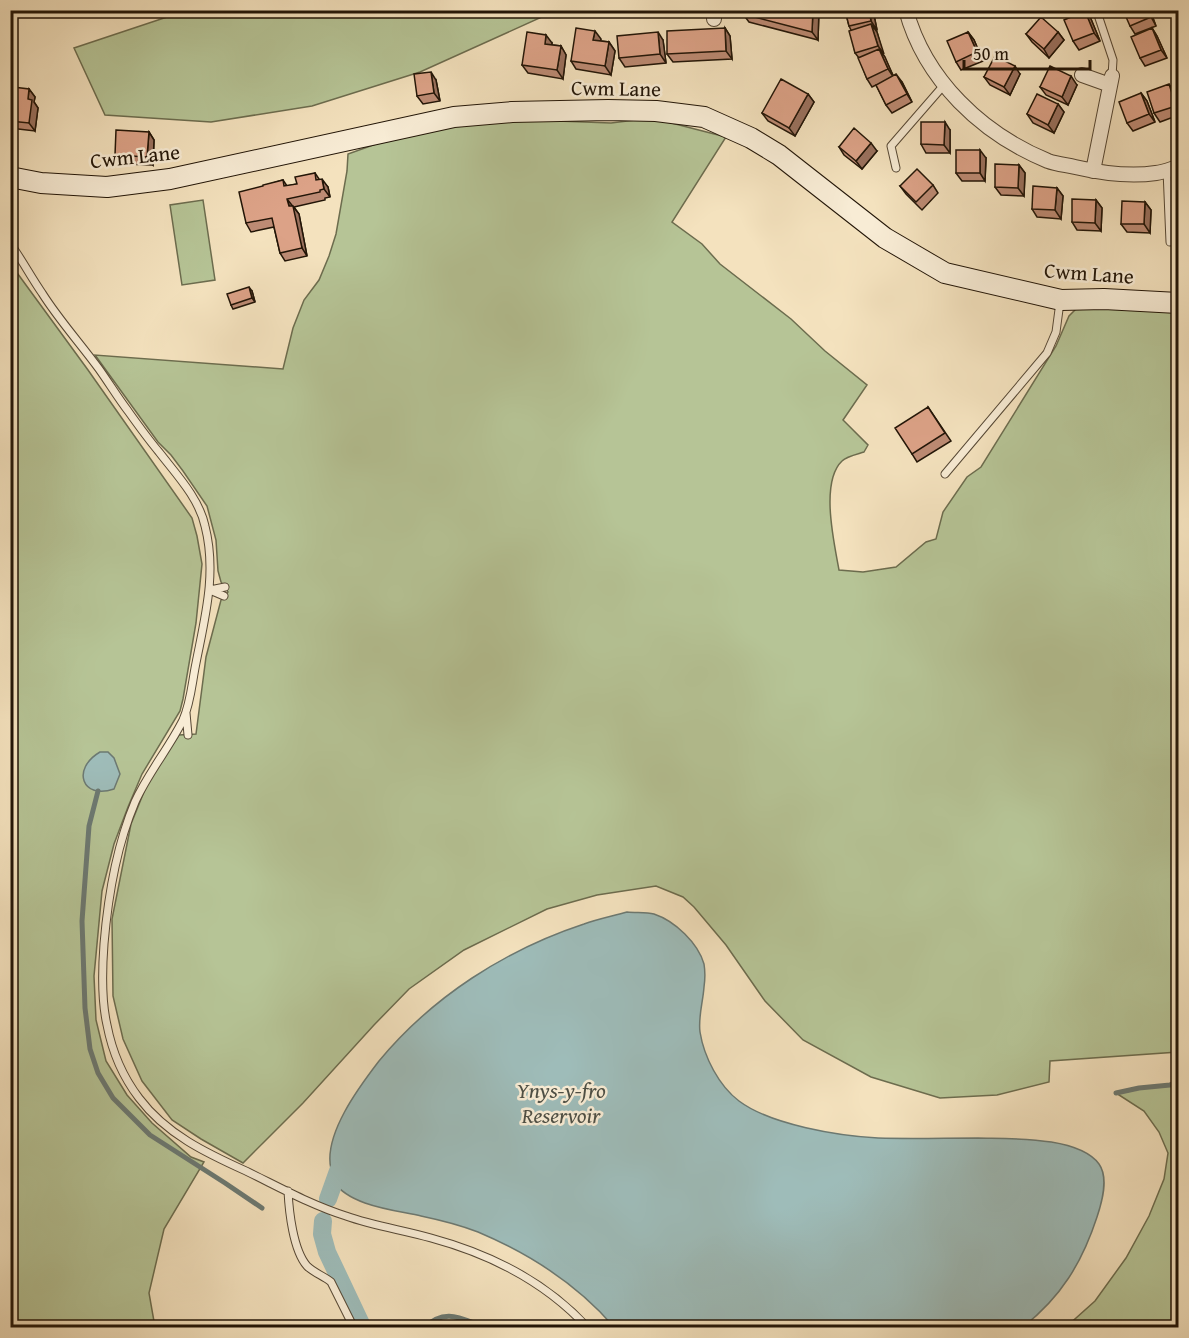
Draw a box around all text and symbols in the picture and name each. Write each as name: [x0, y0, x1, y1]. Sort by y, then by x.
scale bar: [964, 33, 1090, 71]
text: 50 m: [973, 40, 1009, 67]
street label: Cwm Lane: [571, 72, 661, 104]
street label: Cwm Lane: [89, 136, 181, 176]
street label: Cwm Lane: [1043, 254, 1135, 292]
water label: Ynys-y-fro Reservoir: [516, 1074, 606, 1131]

